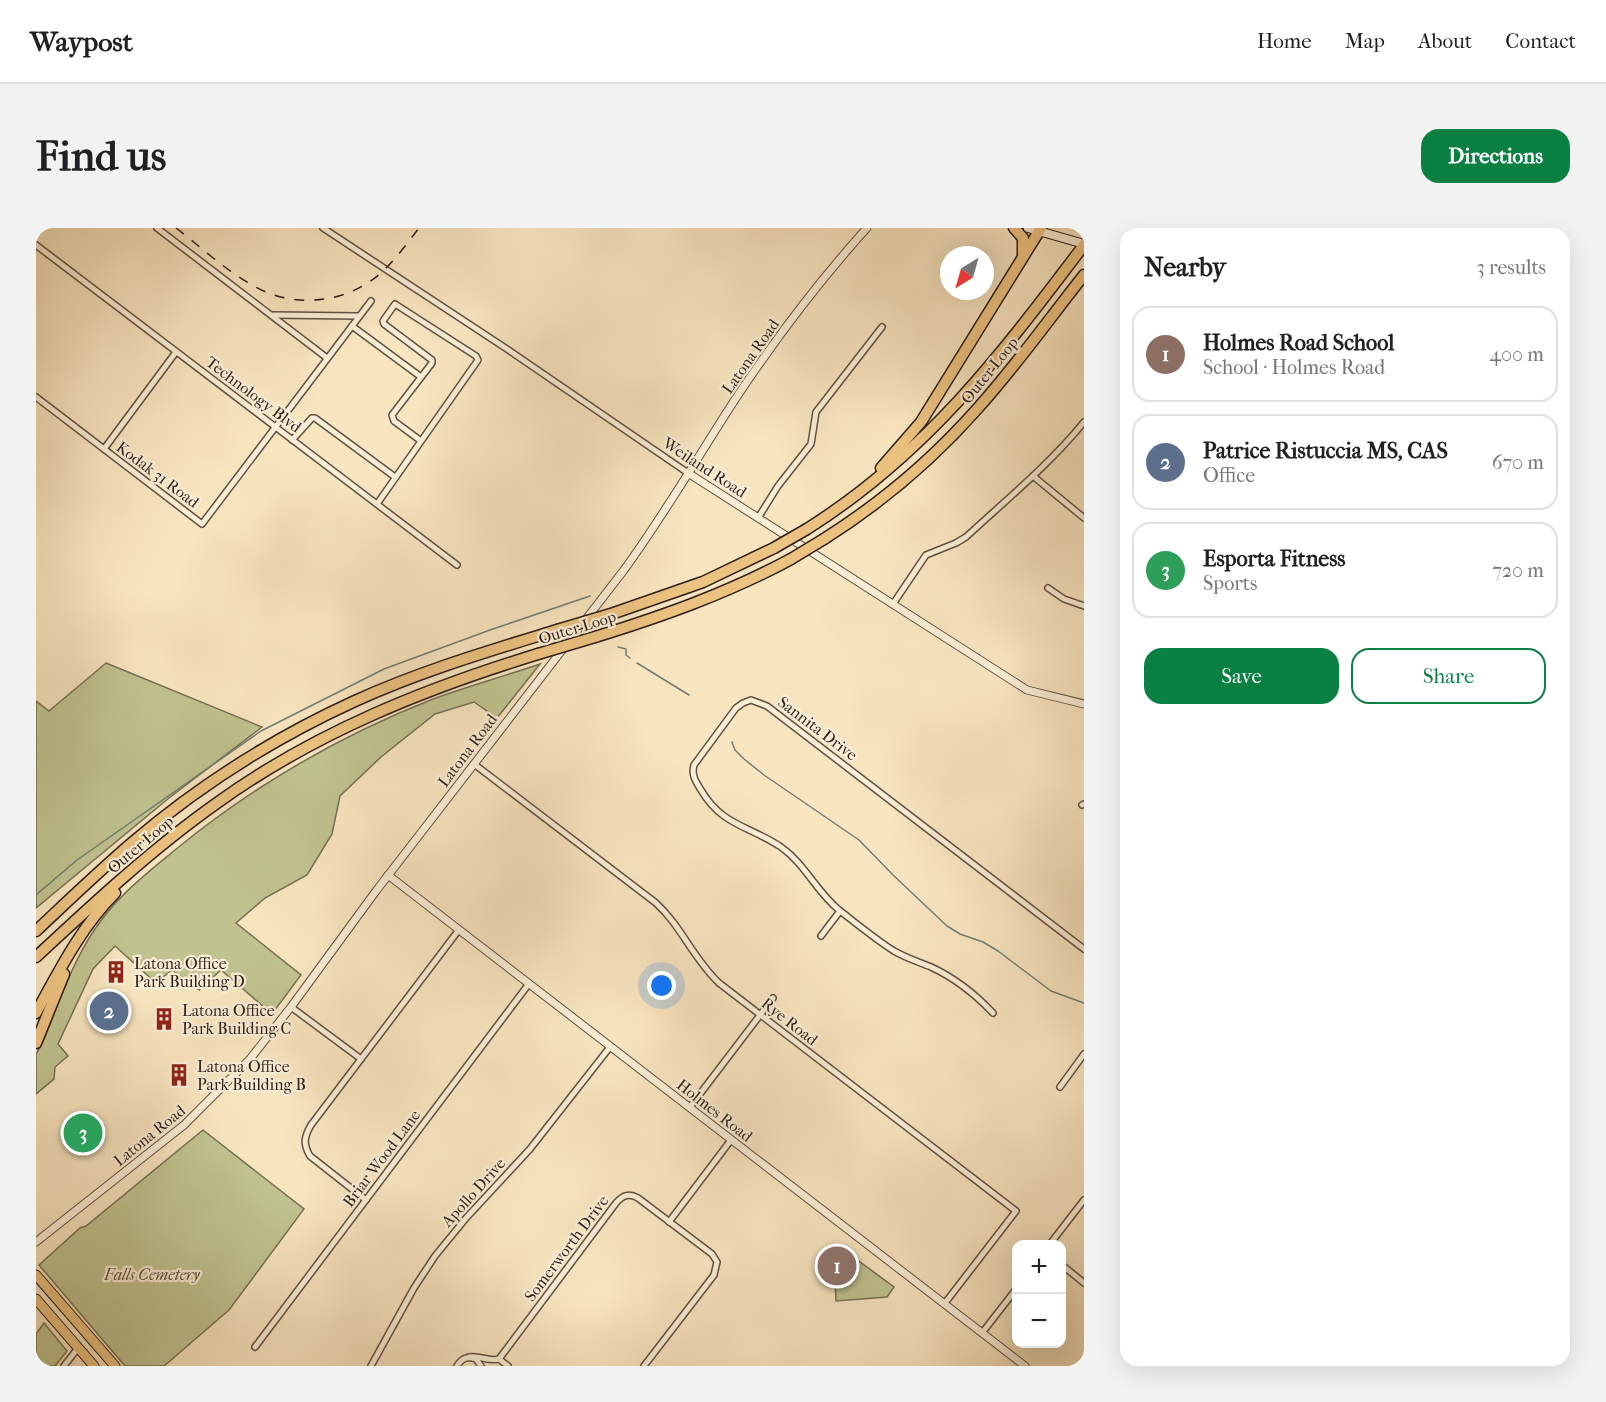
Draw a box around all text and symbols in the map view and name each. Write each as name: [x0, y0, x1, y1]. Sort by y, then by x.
text: Waypost: [30, 25, 133, 58]
text: Home: [1257, 29, 1312, 53]
text: Map: [1345, 29, 1385, 53]
text: About: [1418, 29, 1472, 53]
text: Contact: [1505, 29, 1576, 53]
button: Directions: [1421, 129, 1570, 183]
text: Find us: [36, 132, 166, 181]
north arrow: [940, 246, 994, 300]
text: Nearby: [1144, 252, 1226, 283]
text: 3 results: [1477, 256, 1546, 279]
street label: Latona Road: [718, 315, 783, 397]
text: Holmes Road School: [1203, 330, 1394, 356]
street label: Outer Loop: [957, 333, 1022, 407]
text: 1: [1162, 343, 1169, 366]
text: 400 m: [1489, 343, 1544, 366]
street label: Technology Blvd: [202, 352, 305, 437]
text: School · Holmes Road: [1203, 356, 1385, 379]
street label: Weiland Road: [658, 433, 750, 502]
street label: Kodak 31 Road: [113, 437, 203, 512]
text: Patrice Ristuccia MS, CAS: [1203, 438, 1448, 464]
text: 2: [1160, 451, 1171, 474]
text: 670 m: [1492, 451, 1544, 474]
text: Office: [1203, 464, 1255, 487]
text: Esporta Fitness: [1203, 546, 1346, 572]
text: 3: [1161, 559, 1170, 582]
text: 720 m: [1492, 559, 1544, 582]
text: Sports: [1203, 572, 1257, 595]
street label: Outer Loop: [536, 607, 619, 648]
button: Save: [1144, 648, 1339, 704]
button: Share: [1351, 648, 1546, 704]
street label: Sannita Drive: [774, 692, 861, 764]
street label: Latona Road: [434, 710, 501, 791]
street label: Outer Loop: [104, 811, 177, 877]
place label: Latona Office Park Building D: [134, 954, 245, 991]
building icon: Latona Office Park Building D: [103, 959, 129, 985]
your location: [647, 971, 676, 1000]
pin: 2: [90, 988, 128, 1034]
street label: Rye Road: [758, 994, 822, 1049]
place label: Latona Office Park Building C: [182, 1001, 291, 1038]
building icon: Latona Office Park Building C: [151, 1006, 177, 1032]
place label: Latona Office Park Building B: [197, 1057, 306, 1094]
building icon: Latona Office Park Building B: [166, 1062, 192, 1088]
street label: Holmes Road: [673, 1075, 757, 1146]
street label: Latona Road: [110, 1101, 189, 1170]
street label: Briar Wood Lane: [339, 1106, 424, 1211]
pin: 3: [64, 1110, 102, 1156]
street label: Apollo Drive: [437, 1154, 509, 1232]
street label: Somerworth Drive: [520, 1191, 613, 1305]
map controls: [1012, 1240, 1066, 1348]
button: +: [1012, 1240, 1066, 1294]
pin: 1: [818, 1244, 856, 1288]
park label: Falls Cemetery: [103, 1265, 200, 1284]
button: −: [1012, 1294, 1066, 1348]

